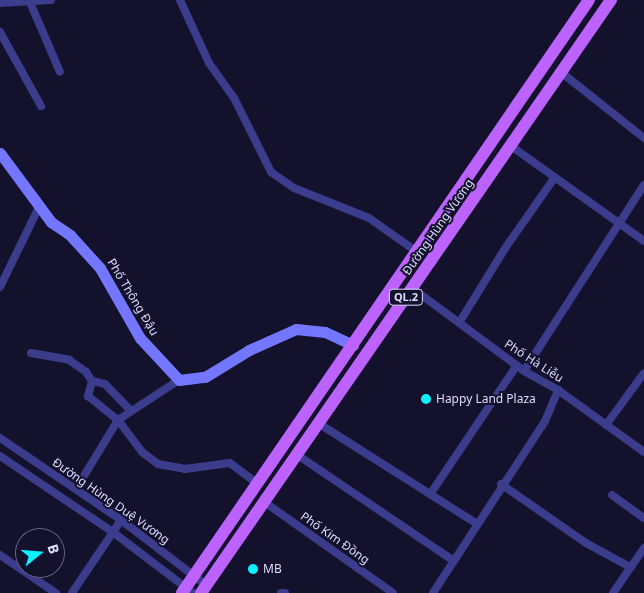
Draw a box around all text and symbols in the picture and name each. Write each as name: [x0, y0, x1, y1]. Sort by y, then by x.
street label: Đường Hùng Vương: [399, 176, 477, 278]
street label: Phố Thông Đậu: [104, 256, 162, 338]
road number: QL.2: [388, 288, 424, 306]
street label: Phố Hà Liễu: [502, 337, 566, 385]
place label: Happy Land Plaza: [436, 392, 536, 406]
marker: Happy Land Plaza: [420, 393, 432, 405]
street label: Đường Hùng Duệ Vương: [50, 455, 172, 547]
street label: Phố Kim Đồng: [298, 509, 372, 567]
north arrow: [15, 528, 65, 578]
text: B: [43, 542, 64, 556]
place label: MB: [263, 562, 282, 576]
marker: MB: [247, 563, 259, 575]

